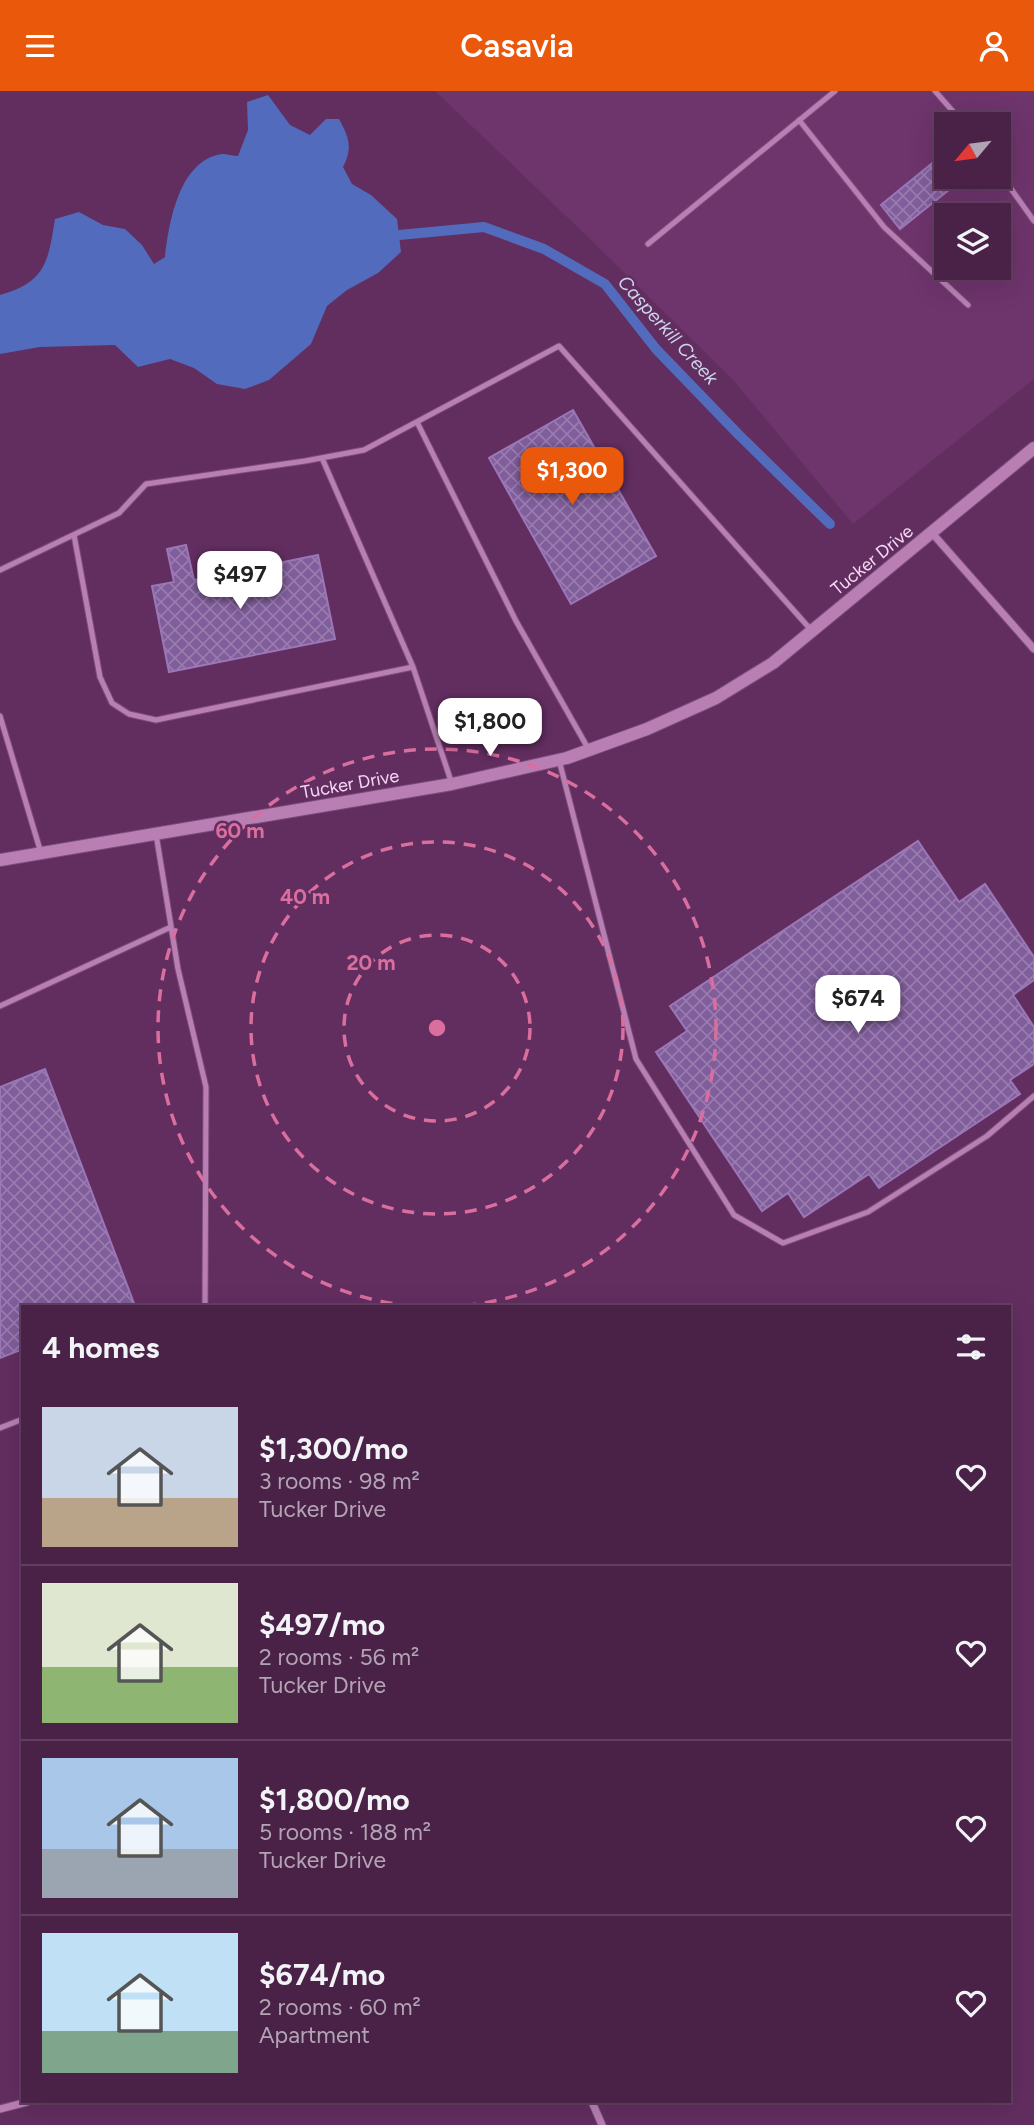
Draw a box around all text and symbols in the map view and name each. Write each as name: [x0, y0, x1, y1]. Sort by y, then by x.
icon: menu: [21, 27, 59, 65]
text: Casavia: [460, 27, 574, 65]
icon: person: [975, 27, 1013, 65]
north arrow: [934, 112, 1012, 189]
map controls: [934, 112, 1011, 280]
button: layers: [934, 203, 1011, 280]
water label: Casperkill Creek: [613, 271, 724, 390]
pin: $1,300: [515, 447, 629, 507]
text: $1,300: [537, 456, 607, 484]
street label: Tucker Drive: [826, 520, 918, 600]
pin: $497: [199, 552, 281, 611]
text: $497: [213, 560, 267, 588]
pin: $1,800: [433, 699, 547, 758]
text: $1,800: [454, 707, 526, 735]
street label: Tucker Drive: [299, 765, 401, 803]
text: 60 m: [215, 818, 265, 843]
text: 40 m: [280, 884, 330, 909]
text: 20 m: [346, 950, 396, 975]
pin: $674: [817, 975, 899, 1035]
text: $674: [831, 984, 885, 1012]
centre of rings: [425, 1016, 449, 1040]
icon: filters: [952, 1328, 990, 1366]
text: 4 homes: [42, 1329, 159, 1366]
text: $1,300/mo: [259, 1430, 408, 1467]
icon: home: [98, 1435, 182, 1519]
icon: heart: [952, 1458, 990, 1496]
text: 3 rooms · 98 m²: [259, 1467, 420, 1495]
text: Tucker Drive: [259, 1495, 386, 1523]
text: $497/mo: [259, 1606, 385, 1643]
icon: home: [98, 1611, 182, 1695]
icon: heart: [952, 1634, 990, 1672]
text: 2 rooms · 56 m²: [259, 1643, 419, 1671]
text: Tucker Drive: [259, 1671, 386, 1699]
text: $1,800/mo: [259, 1781, 410, 1818]
icon: home: [98, 1786, 182, 1870]
icon: heart: [952, 1809, 990, 1847]
text: 5 rooms · 188 m²: [259, 1818, 431, 1846]
text: Tucker Drive: [259, 1846, 386, 1874]
text: $674/mo: [259, 1956, 385, 1993]
icon: home: [98, 1961, 182, 2045]
icon: heart: [952, 1984, 990, 2022]
text: 2 rooms · 60 m²: [259, 1993, 421, 2021]
text: Apartment: [259, 2021, 370, 2049]

